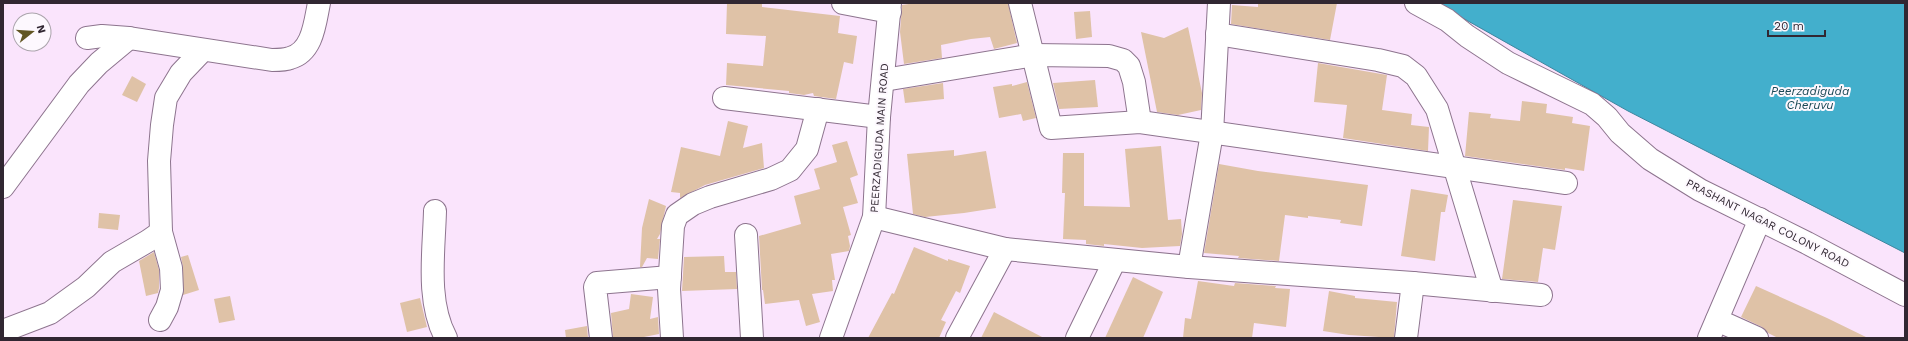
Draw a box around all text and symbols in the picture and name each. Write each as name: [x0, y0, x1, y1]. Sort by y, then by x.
north arrow: [12, 12, 52, 52]
scale bar: [1768, 12, 1825, 38]
text: 20 m: [1774, 19, 1804, 33]
text: N: [34, 23, 48, 35]
street label: PEERZADIGUDA MAIN ROAD: [868, 63, 891, 213]
water label: Peerzadiguda Cheruvu: [1771, 84, 1850, 112]
street label: PRASHANT NAGAR COLONY ROAD: [1684, 176, 1852, 270]

